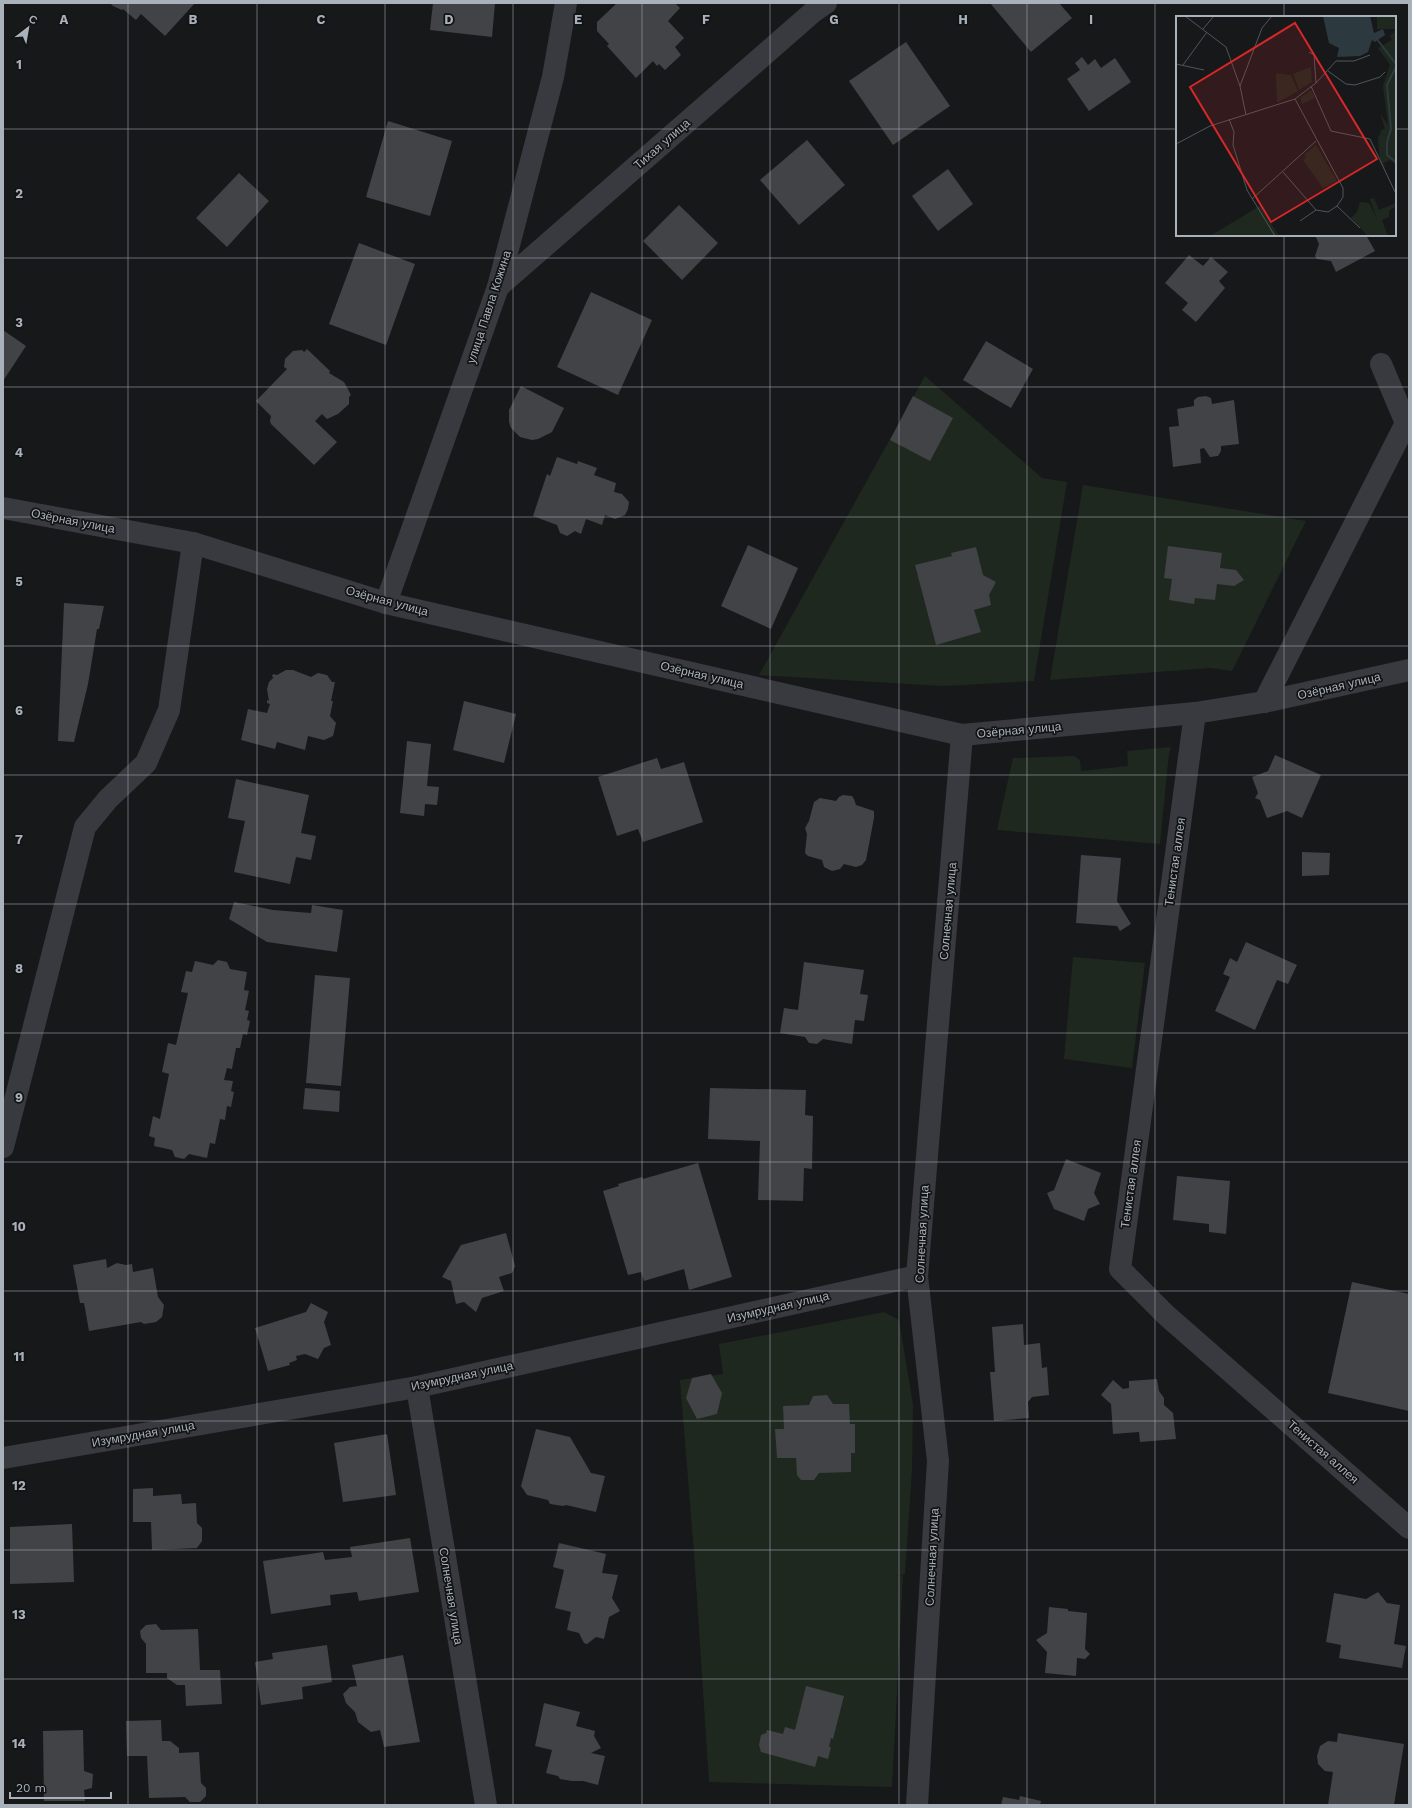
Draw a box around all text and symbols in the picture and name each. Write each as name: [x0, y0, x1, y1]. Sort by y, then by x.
north arrow: [8, 8, 48, 48]
text: С: [26, 12, 40, 28]
text: A: [60, 12, 69, 27]
text: B: [189, 12, 198, 27]
text: C: [317, 12, 326, 27]
text: D: [444, 12, 454, 27]
text: E: [574, 12, 582, 27]
text: F: [702, 12, 710, 27]
text: G: [829, 12, 839, 27]
text: H: [958, 12, 968, 27]
text: I: [1089, 12, 1093, 27]
inset map: [1176, 16, 1396, 236]
text: 1: [16, 57, 22, 72]
street label: Тихая улица: [631, 116, 693, 172]
text: 2: [15, 186, 23, 201]
street label: улица Павла Кожина: [464, 249, 514, 365]
text: 3: [15, 315, 23, 330]
text: 4: [15, 445, 24, 460]
street label: Озёрная улица: [30, 506, 116, 536]
text: 5: [15, 574, 23, 589]
street label: Озёрная улица: [344, 583, 430, 619]
street label: Озёрная улица: [659, 659, 745, 691]
street label: Озёрная улица: [1296, 670, 1382, 702]
text: 6: [15, 703, 23, 718]
street label: Озёрная улица: [976, 719, 1062, 741]
street label: Тенистая аллея: [1162, 817, 1188, 907]
text: 7: [15, 832, 23, 847]
street label: Солнечная улица: [937, 861, 959, 960]
text: 8: [15, 961, 23, 976]
text: 9: [15, 1090, 23, 1105]
street label: Тенистая аллея: [1118, 1139, 1144, 1229]
street label: Солнечная улица: [912, 1184, 932, 1283]
text: 10: [12, 1219, 26, 1234]
street label: Изумрудная улица: [726, 1288, 831, 1326]
text: 11: [13, 1349, 25, 1364]
street label: Изумрудная улица: [410, 1358, 515, 1394]
street label: Тенистая аллея: [1285, 1417, 1361, 1487]
street label: Изумрудная улица: [91, 1418, 196, 1450]
text: 12: [12, 1478, 26, 1493]
street label: Солнечная улица: [922, 1507, 942, 1606]
street label: Солнечная улица: [436, 1546, 466, 1646]
text: 13: [12, 1607, 26, 1622]
text: 14: [12, 1736, 27, 1751]
scale bar: [10, 1774, 111, 1800]
text: 20 m: [16, 1781, 46, 1795]

